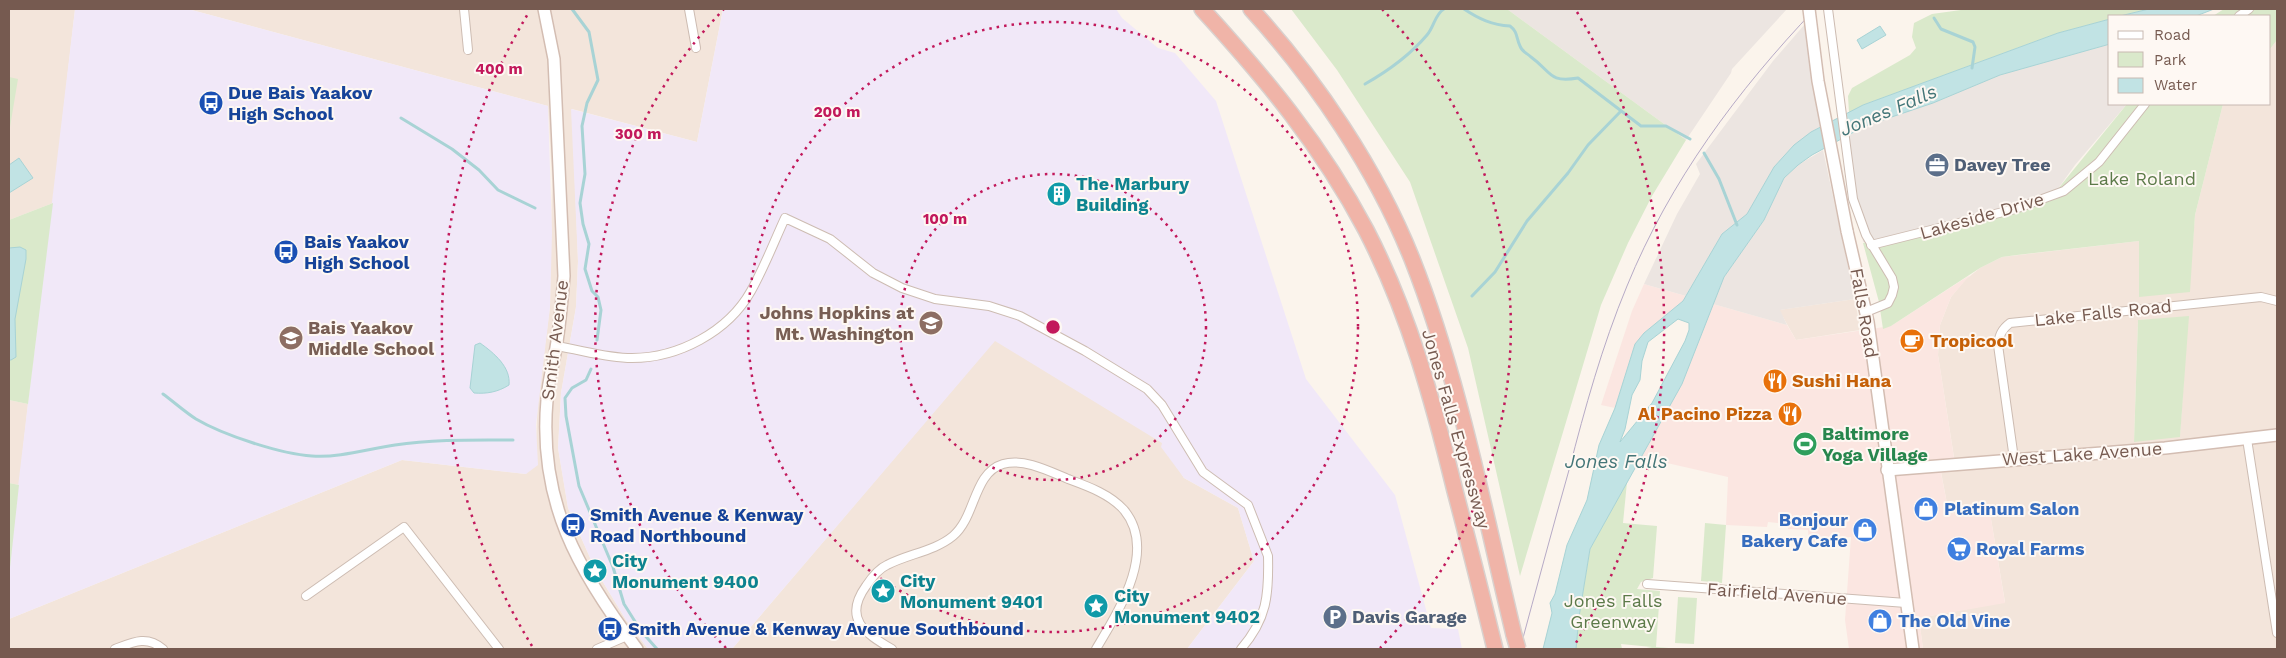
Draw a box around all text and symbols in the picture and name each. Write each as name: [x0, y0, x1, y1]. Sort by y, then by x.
legend: [2108, 15, 2271, 105]
text: Road: [2154, 26, 2191, 44]
text: Park: [2154, 51, 2187, 69]
text: 400 m: [475, 60, 523, 78]
text: Water: [2154, 76, 2197, 94]
water label: Jones Falls: [1836, 80, 1940, 141]
place label: Due Bais Yaakov High School: [228, 82, 373, 124]
bus stop icon: Due Bais Yaakov High School: [198, 90, 224, 116]
text: 200 m: [814, 103, 860, 121]
text: 300 m: [615, 125, 661, 143]
office icon: Davey Tree: [1924, 152, 1950, 178]
place label: Davey Tree: [1954, 154, 2051, 175]
park label: Lake Roland: [2088, 168, 2196, 189]
place label: The Marbury Building: [1076, 173, 1190, 215]
building icon: The Marbury Building: [1046, 181, 1072, 207]
street label: Lakeside Drive: [1917, 188, 2046, 243]
text: 100 m: [923, 210, 967, 228]
place label: Bais Yaakov High School: [304, 231, 410, 273]
bus stop icon: Bais Yaakov High School: [273, 239, 299, 265]
street label: Falls Road: [1846, 266, 1883, 359]
street label: Smith Avenue: [537, 279, 572, 401]
street label: Lake Falls Road: [2033, 295, 2173, 330]
place label: Johns Hopkins at Mt. Washington: [759, 302, 914, 344]
school or university icon: Johns Hopkins at Mt. Washington: [918, 310, 944, 336]
place label: Bais Yaakov Middle School: [308, 317, 434, 359]
centre of rings: [1044, 318, 1062, 336]
school or university icon: Bais Yaakov Middle School: [278, 325, 304, 351]
street label: Jones Falls Expressway: [1418, 327, 1495, 532]
cafe icon: Tropicool: [1899, 328, 1925, 354]
place label: Tropicool: [1930, 330, 2013, 351]
restaurant icon: Sushi Hana: [1762, 368, 1788, 394]
place label: Sushi Hana: [1792, 370, 1892, 391]
restaurant icon: Al Pacino Pizza: [1777, 401, 1803, 427]
place label: Al Pacino Pizza: [1638, 403, 1773, 424]
place label: Baltimore Yoga Village: [1822, 423, 1928, 465]
sports icon: Baltimore Yoga Village: [1792, 431, 1818, 457]
street label: West Lake Avenue: [2001, 437, 2163, 470]
water label: Jones Falls: [1565, 450, 1668, 473]
shop icon: Platinum Salon: [1913, 496, 1939, 522]
place label: Platinum Salon: [1944, 498, 2079, 519]
place label: Smith Avenue & Kenway Road Northbound: [590, 504, 804, 546]
place label: Bonjour Bakery Cafe: [1741, 509, 1848, 551]
bus stop icon: Smith Avenue & Kenway Road Northbound: [560, 512, 586, 538]
shop icon: Bonjour Bakery Cafe: [1852, 517, 1878, 543]
supermarket icon: Royal Farms: [1946, 536, 1972, 562]
place label: Royal Farms: [1976, 538, 2085, 559]
place label: City Monument 9400: [612, 550, 759, 592]
place icon: City Monument 9400: [582, 558, 608, 584]
place label: City Monument 9401: [900, 570, 1043, 612]
place icon: City Monument 9401: [870, 578, 896, 604]
street label: Fairfield Avenue: [1706, 578, 1848, 609]
place label: City Monument 9402: [1114, 585, 1260, 627]
park label: Jones Falls Greenway: [1564, 590, 1662, 632]
place icon: City Monument 9402: [1083, 593, 1109, 619]
parking icon: Davis Garage: [1322, 604, 1348, 630]
place label: Davis Garage: [1352, 606, 1467, 627]
shop icon: The Old Vine: [1867, 608, 1893, 634]
place label: The Old Vine: [1898, 610, 2011, 631]
bus stop icon: Smith Avenue & Kenway Avenue Southbound: [597, 616, 623, 642]
place label: Smith Avenue & Kenway Avenue Southbound: [628, 618, 1024, 639]

